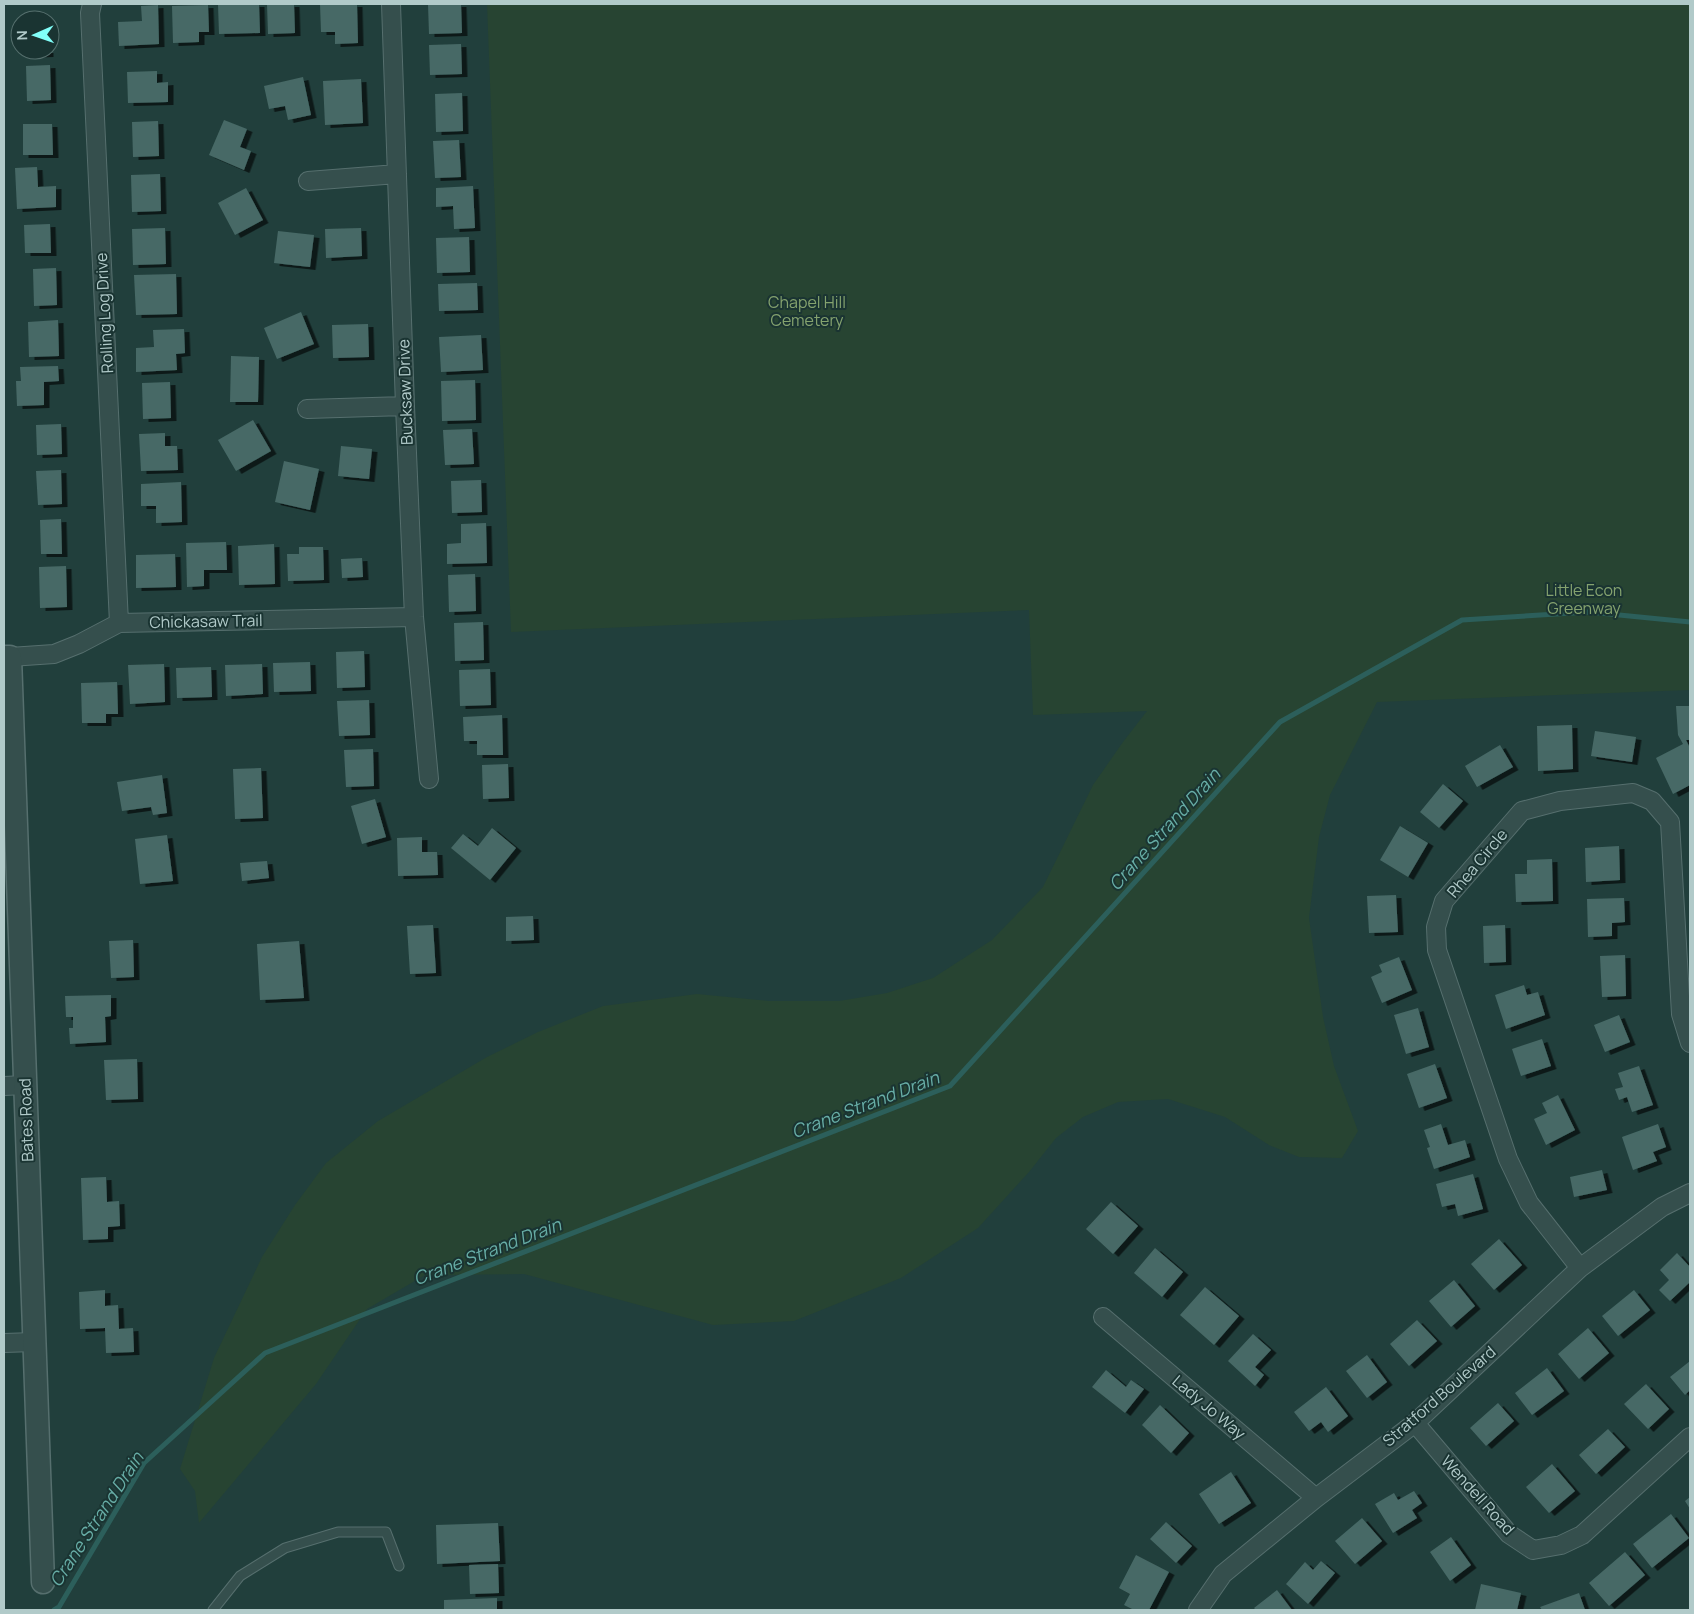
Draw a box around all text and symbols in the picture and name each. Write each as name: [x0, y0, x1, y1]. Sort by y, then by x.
north arrow: [10, 10, 60, 60]
text: N: [12, 30, 31, 41]
street label: Rolling Log Drive: [90, 252, 118, 374]
park label: Chapel Hill Cemetery: [768, 291, 846, 331]
street label: Bucksaw Drive: [392, 339, 418, 445]
park label: Little Econ Greenway: [1546, 579, 1622, 619]
street label: Chickasaw Trail: [149, 609, 263, 633]
water label: Crane Strand Drain: [1103, 762, 1226, 895]
street label: Rhea Circle: [1442, 824, 1512, 902]
water label: Crane Strand Drain: [788, 1064, 943, 1143]
street label: Bates Road: [14, 1078, 38, 1162]
water label: Crane Strand Drain: [410, 1211, 565, 1290]
street label: Stratford Boulevard: [1378, 1341, 1500, 1451]
street label: Lady Jo Way: [1168, 1370, 1251, 1445]
water label: Crane Strand Drain: [43, 1446, 149, 1591]
street label: Wendell Road: [1436, 1450, 1520, 1540]

